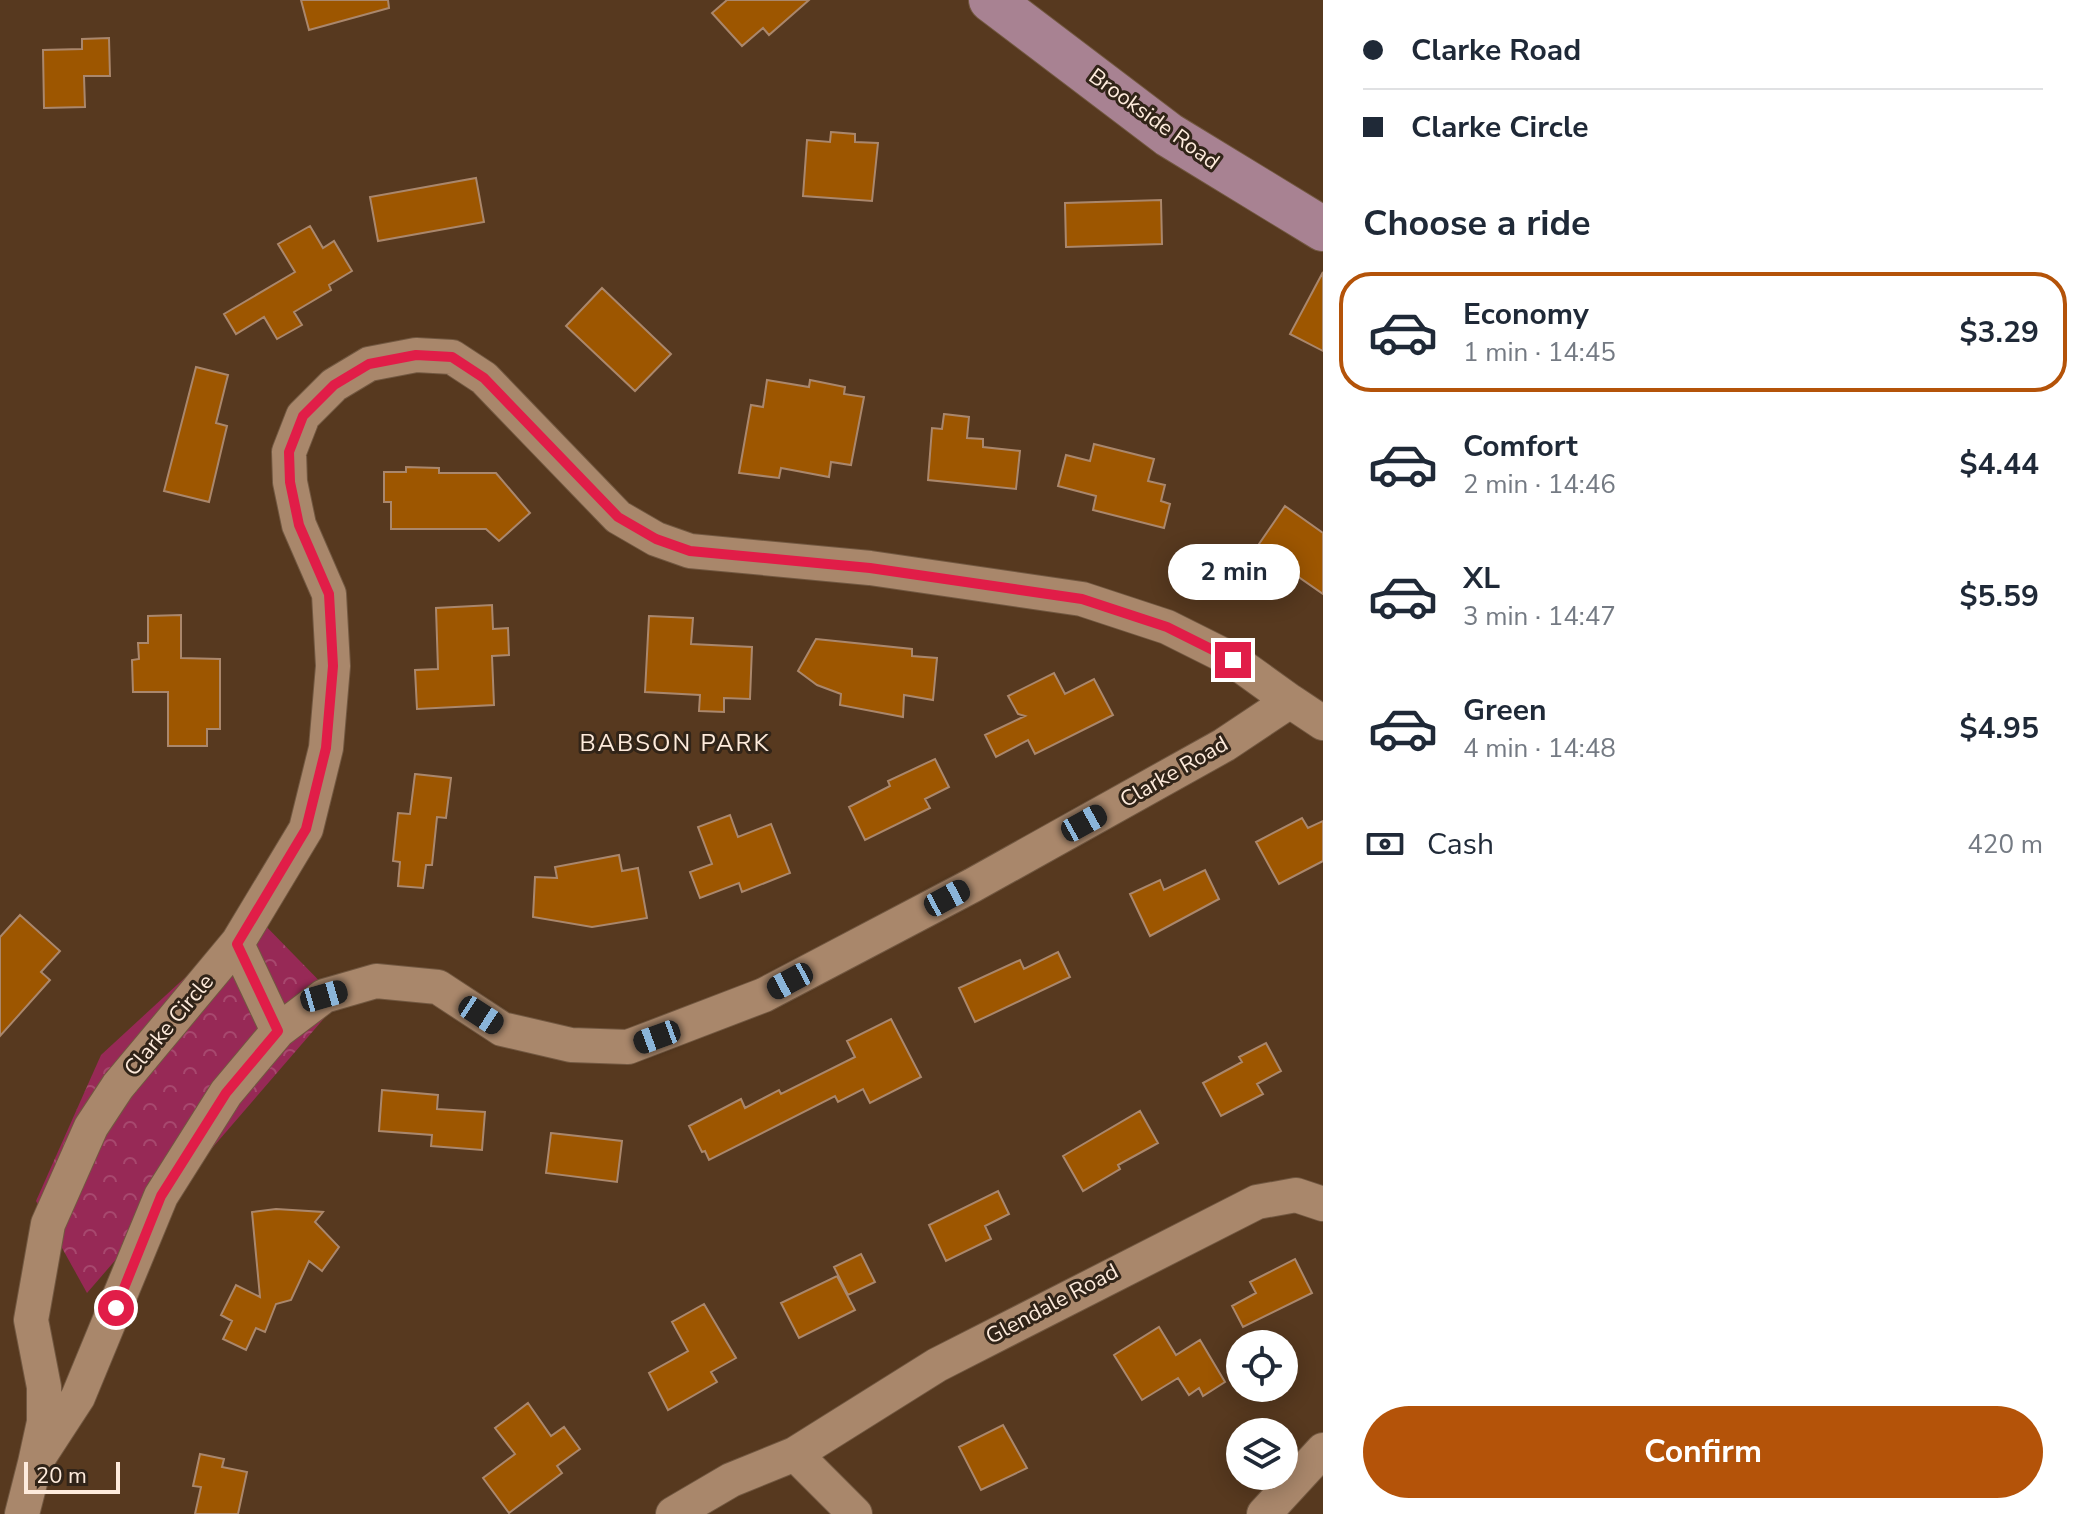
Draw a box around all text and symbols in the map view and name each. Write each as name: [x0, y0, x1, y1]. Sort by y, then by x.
text: Clarke Road: [1411, 30, 1581, 71]
street label: Brookside Road: [1083, 61, 1225, 177]
text: Clarke Circle: [1411, 107, 1589, 148]
text: Choose a ride: [1363, 199, 1591, 248]
text: Economy: [1463, 294, 1589, 335]
icon: car: [1367, 296, 1439, 368]
text: $3.29: [1960, 312, 2039, 353]
text: 1 min · 14:45: [1463, 335, 1616, 370]
text: Comfort: [1463, 426, 1578, 467]
icon: car: [1367, 428, 1439, 500]
text: $4.44: [1960, 444, 2039, 485]
text: 2 min · 14:46: [1463, 467, 1616, 502]
callout: 2 min: [1167, 544, 1299, 600]
text: 2 min: [1200, 554, 1268, 589]
text: XL: [1463, 558, 1500, 599]
icon: car: [1367, 560, 1439, 632]
text: $5.59: [1960, 576, 2039, 617]
text: 3 min · 14:47: [1463, 599, 1616, 634]
route end: [1215, 642, 1251, 678]
text: Green: [1463, 690, 1547, 731]
icon: car: [1367, 692, 1439, 764]
text: $4.95: [1960, 708, 2039, 749]
district label: BABSON PARK: [580, 727, 770, 759]
street label: Clarke Road: [1114, 729, 1234, 815]
text: 4 min · 14:48: [1463, 731, 1616, 766]
car: [1057, 801, 1111, 845]
icon: cash: [1363, 822, 1407, 866]
text: Cash: [1427, 824, 1494, 865]
text: 420 m: [1967, 827, 2043, 862]
car: [920, 876, 974, 920]
car: [763, 959, 817, 1003]
street label: Clarke Circle: [117, 968, 221, 1082]
car: [298, 978, 350, 1014]
car: [454, 992, 508, 1038]
car: [630, 1018, 684, 1056]
street label: Glendale Road: [980, 1256, 1124, 1352]
route start: [98, 1290, 134, 1326]
map controls: [1226, 1330, 1298, 1490]
button: locate: [1226, 1330, 1298, 1402]
button: Confirm: [1363, 1406, 2043, 1498]
button: layers: [1226, 1418, 1298, 1490]
scale bar: [24, 1458, 120, 1494]
text: 20 m: [36, 1461, 87, 1491]

